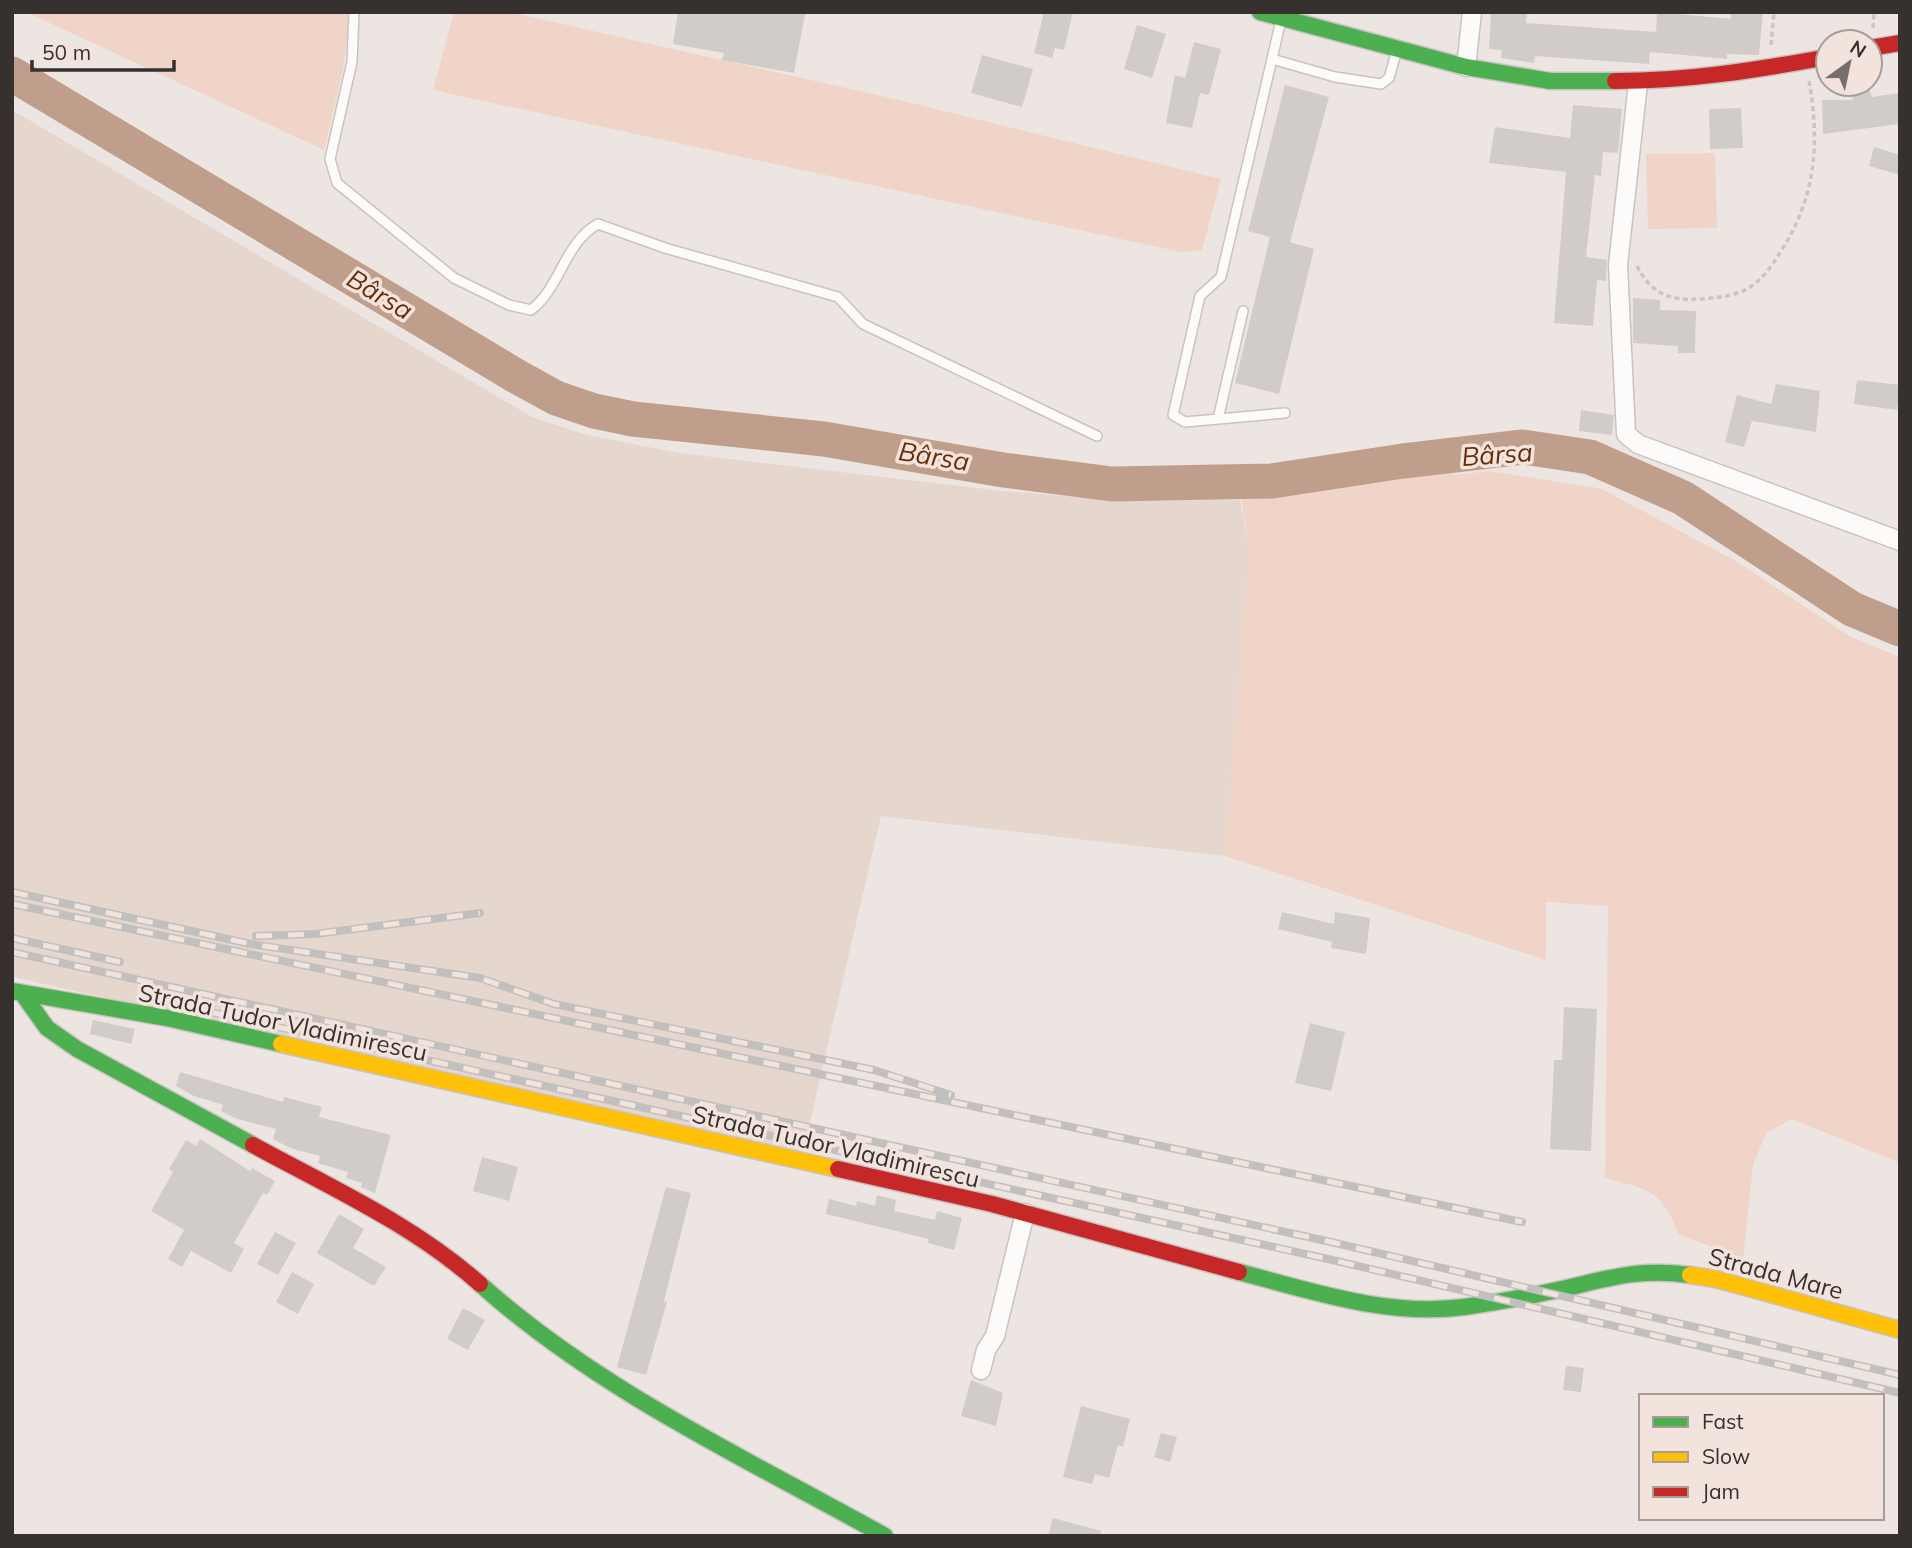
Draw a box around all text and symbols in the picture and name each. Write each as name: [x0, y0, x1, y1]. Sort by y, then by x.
scale bar: [32, 28, 173, 72]
north arrow: [1814, 28, 1884, 98]
text: N: [1846, 35, 1871, 63]
text: 50 m: [42, 39, 91, 65]
water label: Bârsa: [341, 262, 419, 326]
water label: Bârsa: [896, 434, 972, 478]
water label: Bârsa: [1460, 435, 1534, 473]
street label: Strada Tudor Vladimirescu: [136, 977, 430, 1067]
street label: Strada Tudor Vladimirescu: [689, 1098, 983, 1194]
street label: Strada Mare: [1705, 1241, 1847, 1305]
legend: [1639, 1394, 1884, 1520]
text: Fast: [1702, 1408, 1744, 1434]
text: Slow: [1702, 1443, 1750, 1469]
text: Jam: [1702, 1478, 1740, 1504]

